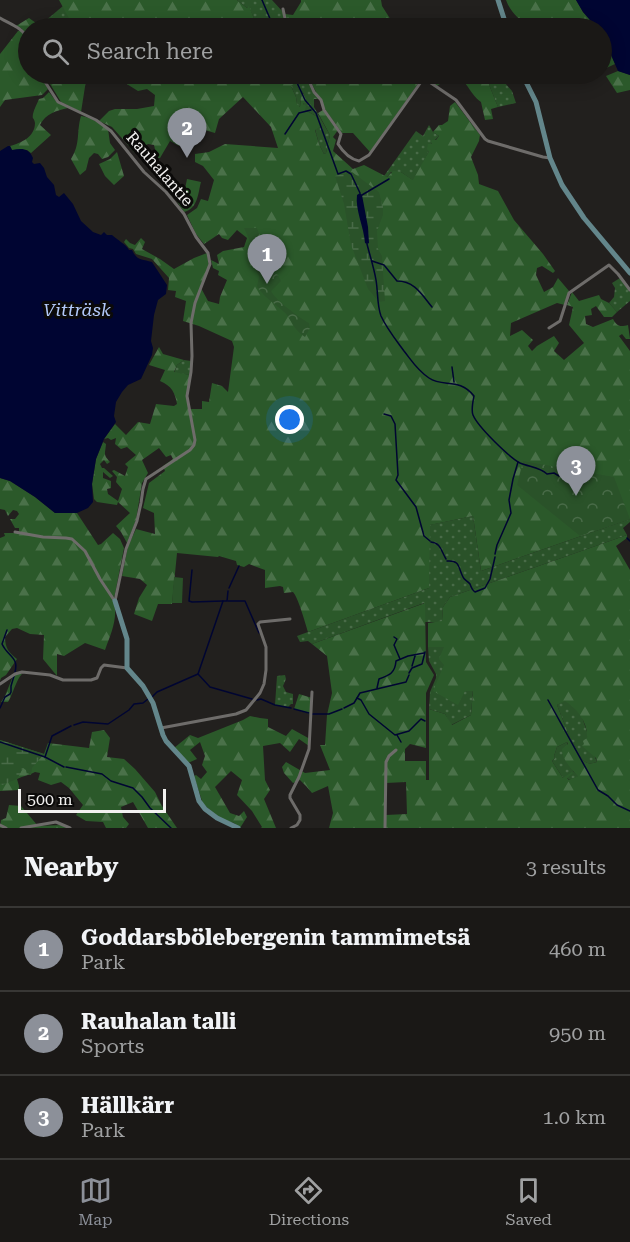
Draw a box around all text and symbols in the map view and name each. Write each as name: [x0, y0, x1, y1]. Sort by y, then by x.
search box: [18, 18, 612, 84]
icon: search: [39, 35, 72, 68]
text: Search here: [87, 39, 213, 64]
pin: 2: [168, 108, 207, 158]
street label: Rauhalantie: [123, 128, 198, 210]
pin: 1: [248, 234, 286, 284]
water label: Vitträsk: [43, 299, 111, 320]
your location: [275, 405, 304, 434]
pin: 3: [556, 446, 596, 496]
scale bar: [18, 786, 166, 814]
text: 500 m: [27, 790, 73, 809]
text: Nearby: [24, 852, 118, 882]
text: 3 results: [526, 855, 606, 879]
text: Goddarsbölebergenin tammimetsä: [81, 925, 470, 950]
text: 1: [38, 937, 49, 961]
text: 460 m: [549, 937, 606, 961]
text: Park: [81, 950, 125, 974]
text: Rauhalan talli: [81, 1009, 236, 1034]
text: 2: [38, 1021, 49, 1045]
text: 950 m: [549, 1021, 606, 1045]
text: Sports: [81, 1034, 144, 1058]
text: Hällkärr: [81, 1093, 174, 1118]
text: 3: [38, 1105, 49, 1129]
text: 1.0 km: [542, 1105, 606, 1129]
text: Park: [81, 1118, 125, 1142]
tab: Map: [78, 1174, 112, 1229]
tab: Directions: [269, 1174, 349, 1229]
tab: Saved: [505, 1174, 552, 1229]

